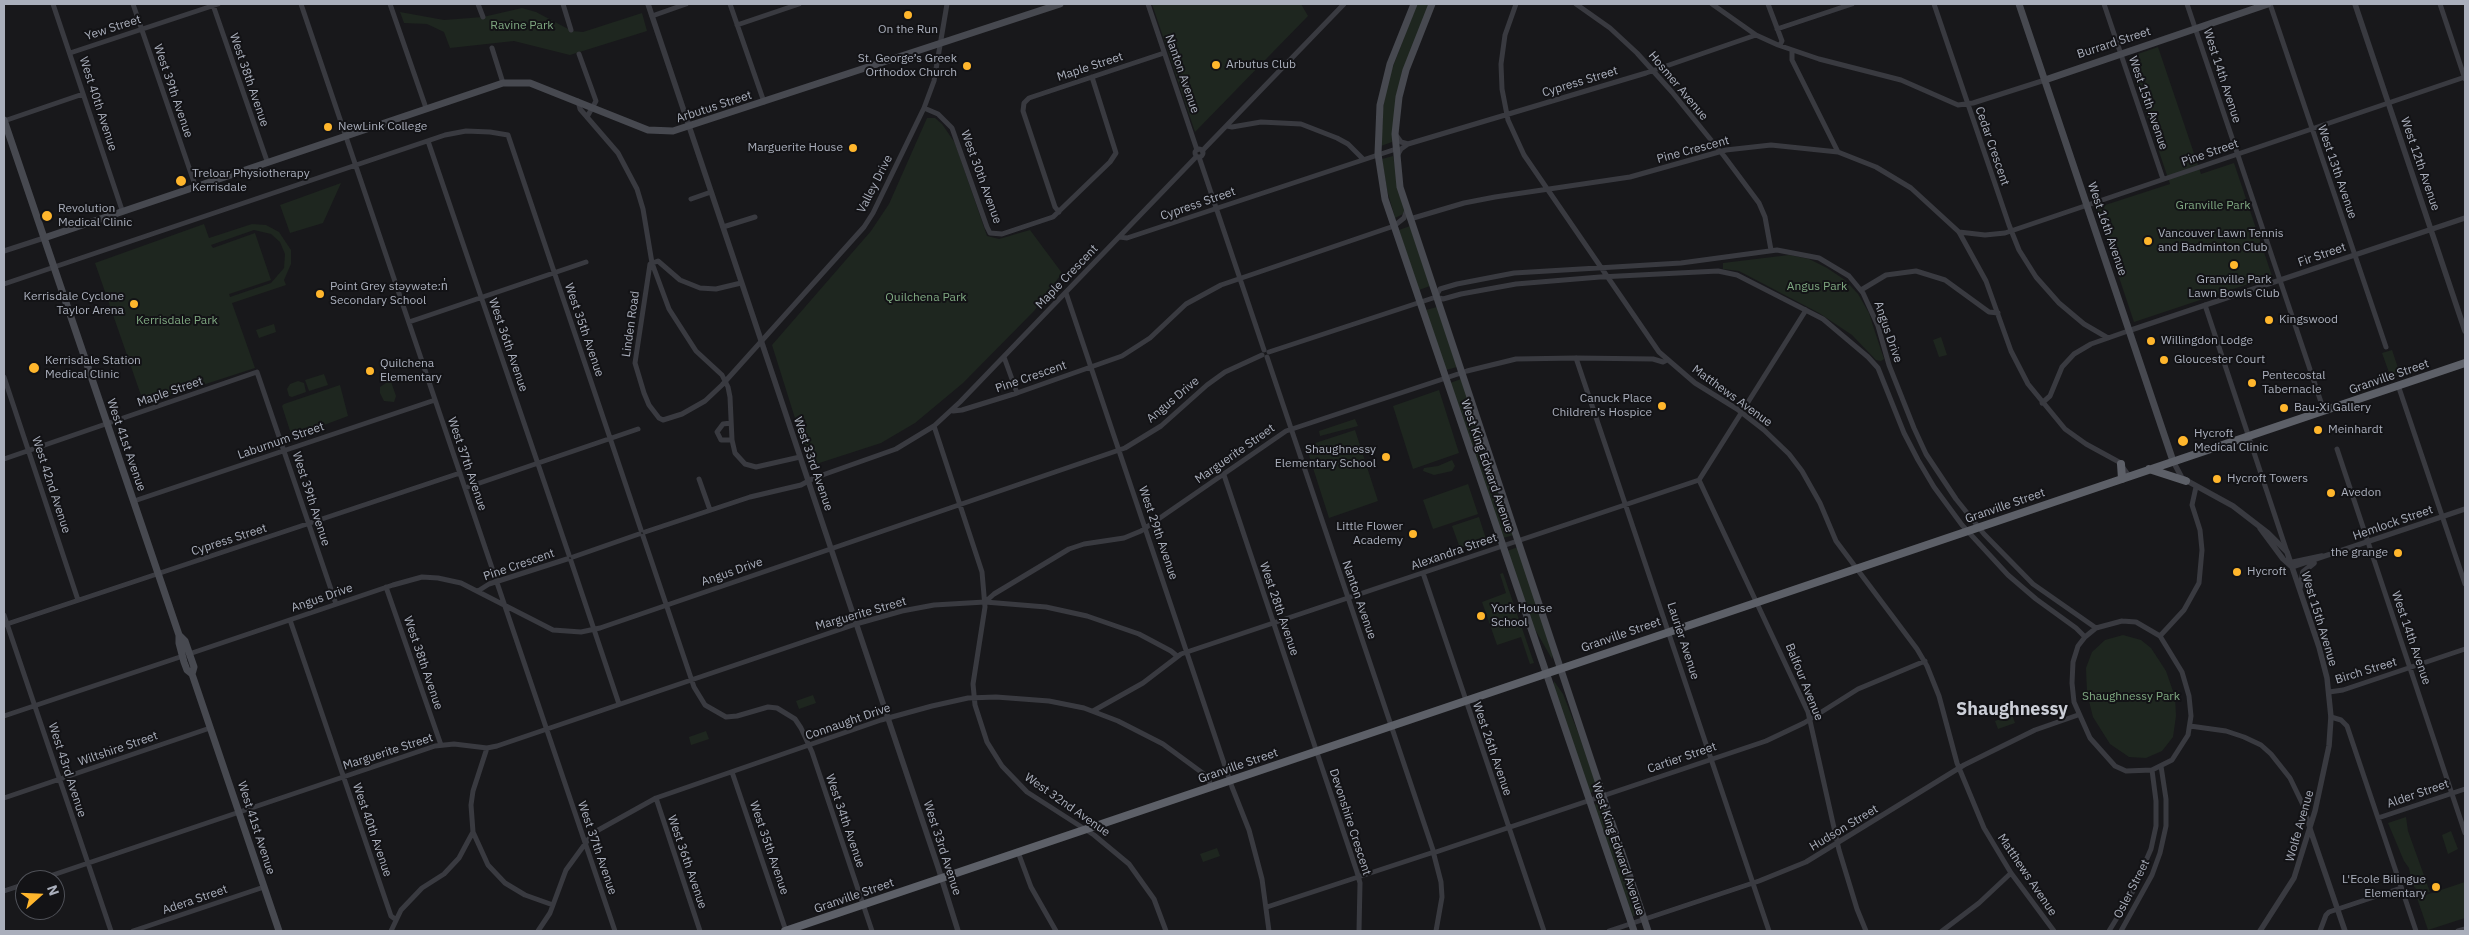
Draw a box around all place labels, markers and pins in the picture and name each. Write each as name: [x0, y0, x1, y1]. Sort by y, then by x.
marker: On the Run: [902, 9, 914, 21]
place label: On the Run: [878, 23, 938, 37]
place label: St. George’s Greek Orthodox Church: [858, 52, 957, 80]
place label: Arbutus Club: [1226, 58, 1296, 72]
marker: Arbutus Club: [1210, 59, 1222, 71]
marker: St. George’s Greek Orthodox Church: [961, 60, 973, 72]
place label: NewLink College: [338, 120, 427, 134]
marker: NewLink College: [322, 121, 334, 133]
place label: Marguerite House: [748, 141, 843, 155]
marker: Marguerite House: [847, 142, 859, 154]
place label: Treloar Physiotherapy Kerrisdale: [192, 167, 310, 195]
marker: Treloar Physiotherapy Kerrisdale: [174, 174, 188, 188]
place label: Revolution Medical Clinic: [58, 202, 132, 230]
marker: Revolution Medical Clinic: [40, 209, 54, 223]
place label: Vancouver Lawn Tennis and Badminton Club: [2158, 227, 2284, 255]
marker: Vancouver Lawn Tennis and Badminton Club: [2142, 235, 2154, 247]
marker: Granville Park Lawn Bowls Club: [2228, 259, 2240, 271]
place label: Granville Park Lawn Bowls Club: [2188, 273, 2280, 301]
place label: Point Grey stəywəte:n̓ Secondary School: [330, 280, 448, 308]
marker: Point Grey stəywəte:n̓ Secondary School: [314, 288, 326, 300]
place label: Kerrisdale Cyclone Taylor Arena: [24, 290, 124, 318]
marker: Kerrisdale Cyclone Taylor Arena: [128, 298, 140, 310]
place label: Kingswood: [2279, 313, 2338, 327]
marker: Kingswood: [2263, 314, 2275, 326]
place label: Willingdon Lodge: [2161, 334, 2253, 348]
marker: Willingdon Lodge: [2145, 335, 2157, 347]
place label: Gloucester Court: [2174, 353, 2265, 367]
place label: Kerrisdale Station Medical Clinic: [45, 354, 141, 382]
marker: Gloucester Court: [2158, 354, 2170, 366]
place label: Quilchena Elementary: [380, 357, 442, 385]
marker: Kerrisdale Station Medical Clinic: [27, 361, 41, 375]
marker: Quilchena Elementary: [364, 365, 376, 377]
place label: Pentecostal Tabernacle: [2262, 369, 2326, 397]
marker: Pentecostal Tabernacle: [2246, 377, 2258, 389]
place label: Canuck Place Children’s Hospice: [1552, 392, 1652, 420]
marker: Canuck Place Children’s Hospice: [1656, 400, 1668, 412]
place label: Bau-Xi Gallery: [2294, 401, 2371, 415]
marker: Bau-Xi Gallery: [2278, 402, 2290, 414]
place label: Meinhardt: [2328, 423, 2383, 437]
marker: Meinhardt: [2312, 424, 2324, 436]
place label: Hycroft Medical Clinic: [2194, 427, 2268, 455]
marker: Hycroft Medical Clinic: [2176, 434, 2190, 448]
place label: Shaughnessy Elementary School: [1275, 443, 1376, 471]
marker: Shaughnessy Elementary School: [1380, 451, 1392, 463]
place label: Hycroft Towers: [2227, 472, 2308, 486]
marker: Hycroft Towers: [2211, 473, 2223, 485]
place label: Avedon: [2341, 486, 2381, 500]
marker: Avedon: [2325, 487, 2337, 499]
place label: Little Flower Academy: [1336, 520, 1403, 548]
marker: Little Flower Academy: [1407, 528, 1419, 540]
place label: the grange: [2331, 546, 2388, 560]
marker: the grange: [2392, 547, 2404, 559]
place label: Hycroft: [2247, 565, 2287, 579]
marker: Hycroft: [2231, 566, 2243, 578]
place label: York House School: [1491, 602, 1552, 630]
marker: York House School: [1475, 610, 1487, 622]
place label: L'Ecole Bilingue Elementary: [2342, 873, 2426, 901]
marker: L'Ecole Bilingue Elementary: [2430, 881, 2442, 893]

